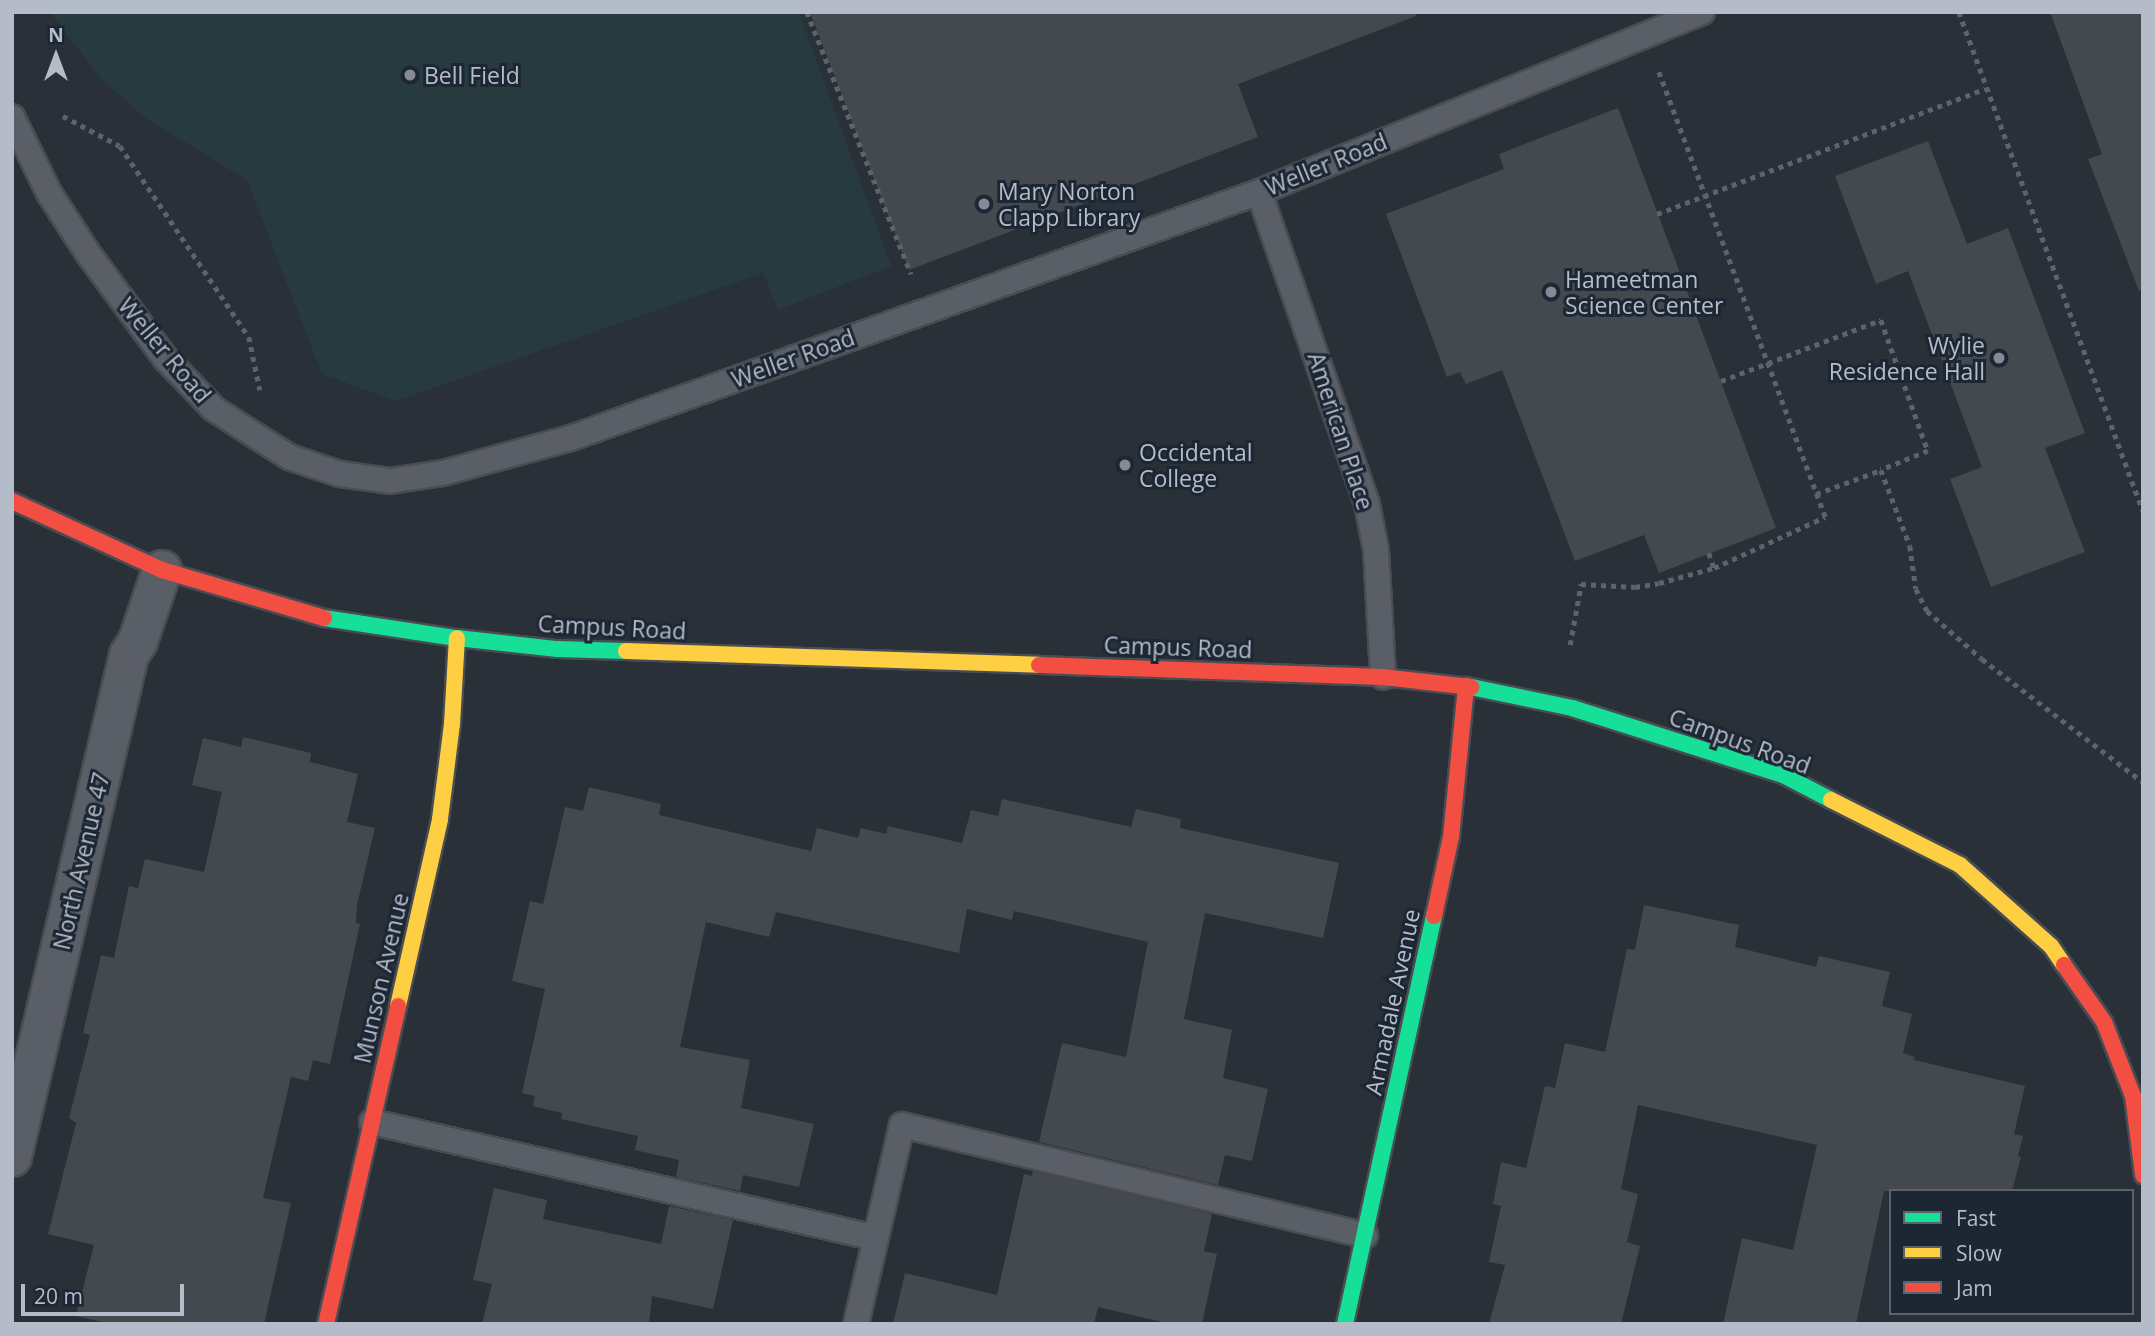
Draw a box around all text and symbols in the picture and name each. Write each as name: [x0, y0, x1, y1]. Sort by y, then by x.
north arrow: [21, 21, 91, 91]
text: N: [48, 22, 64, 48]
place label: Bell Field: [424, 61, 520, 89]
marker: Bell Field: [402, 67, 418, 83]
street label: Weller Road: [1261, 127, 1391, 201]
place label: Mary Norton Clapp Library: [998, 177, 1140, 231]
marker: Mary Norton Clapp Library: [976, 196, 992, 212]
place label: Hameetman Science Center: [1565, 265, 1723, 319]
marker: Hameetman Science Center: [1543, 284, 1559, 300]
street label: Weller Road: [113, 292, 217, 408]
street label: Weller Road: [728, 323, 858, 393]
place label: Wylie Residence Hall: [1829, 331, 1985, 385]
street label: American Place: [1303, 349, 1379, 513]
marker: Wylie Residence Hall: [1991, 350, 2007, 366]
place label: Occidental College: [1139, 438, 1253, 492]
marker: Occidental College: [1117, 457, 1133, 473]
street label: Campus Road: [537, 609, 687, 645]
street label: Campus Road: [1103, 631, 1253, 663]
street label: Campus Road: [1665, 703, 1815, 779]
street label: North Avenue 47: [47, 770, 115, 952]
street label: Munson Avenue: [348, 890, 414, 1066]
street label: Armadale Avenue: [1359, 906, 1425, 1098]
legend: [1889, 1189, 2134, 1315]
text: Fast: [1956, 1204, 1996, 1232]
text: Slow: [1956, 1239, 2002, 1267]
scale bar: [24, 1270, 187, 1314]
text: Jam: [1956, 1274, 1993, 1302]
text: 20 m: [34, 1282, 83, 1310]

